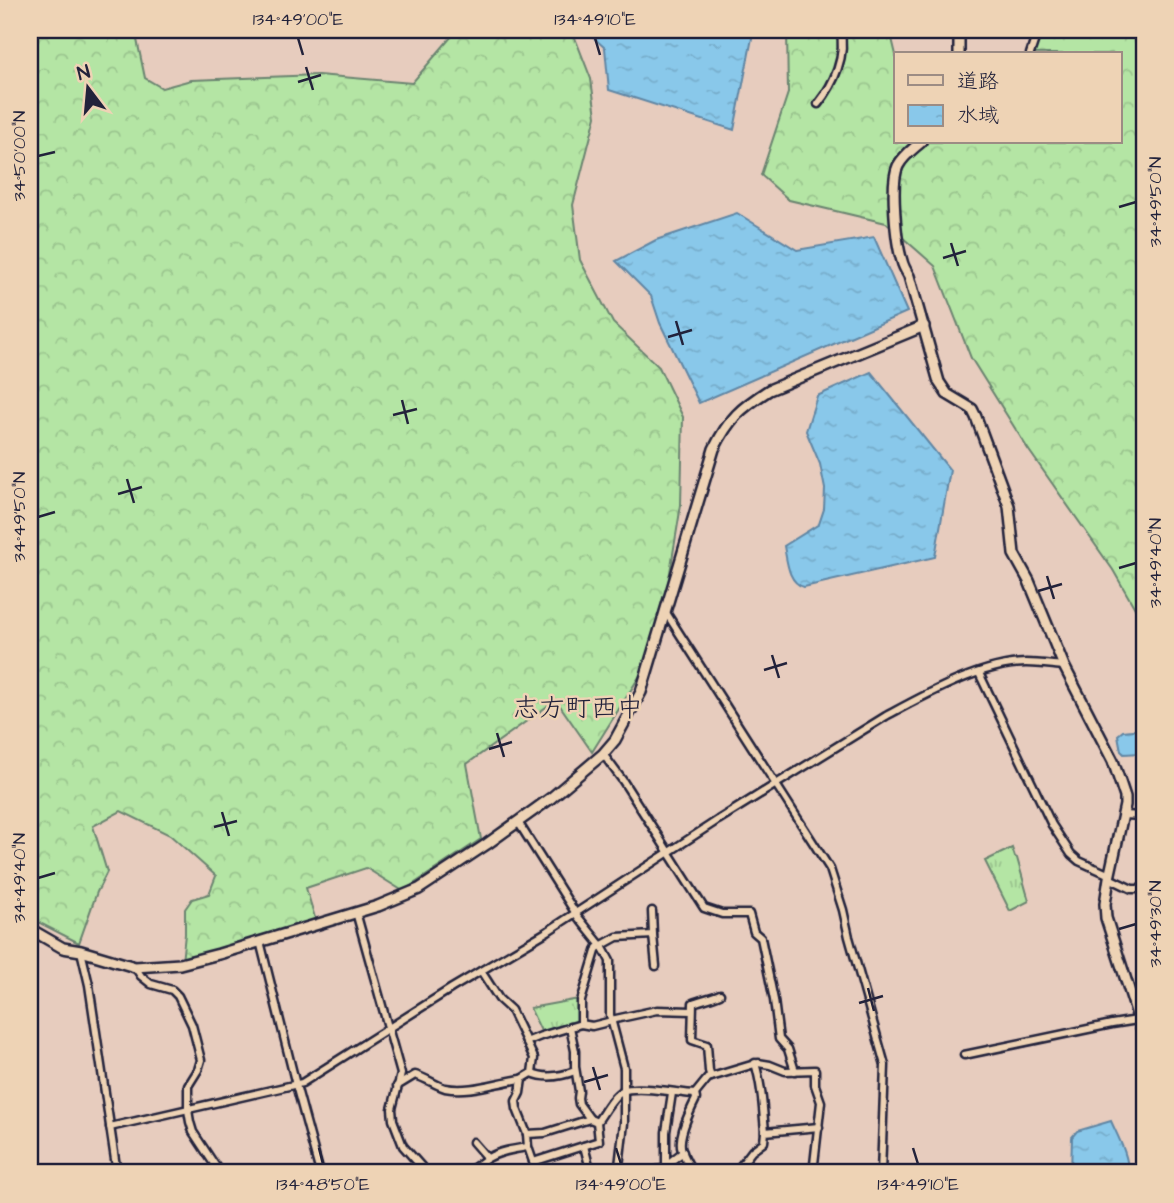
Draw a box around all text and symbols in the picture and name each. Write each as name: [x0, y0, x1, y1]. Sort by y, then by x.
text: 134°49'00"E: [253, 7, 344, 32]
text: 134°49'10"E: [554, 7, 636, 32]
north arrow: [52, 52, 122, 122]
legend: [894, 52, 1122, 144]
text: N: [74, 58, 93, 88]
text: 道路: [957, 67, 999, 96]
text: 水域: [957, 101, 999, 130]
text: 34°50'00"N: [7, 111, 32, 201]
text: 34°49'50"N: [1143, 157, 1168, 247]
text: 34°49'50"N: [7, 472, 32, 562]
text: 34°49'40"N: [1143, 518, 1168, 608]
district label: 志方町西中: [513, 690, 643, 726]
text: 34°49'40"N: [7, 833, 32, 923]
text: 34°49'30"N: [1143, 881, 1168, 967]
text: 134°48'50"E: [276, 1172, 370, 1197]
text: 134°49'00"E: [576, 1172, 667, 1197]
text: 134°49'10"E: [877, 1172, 959, 1197]

